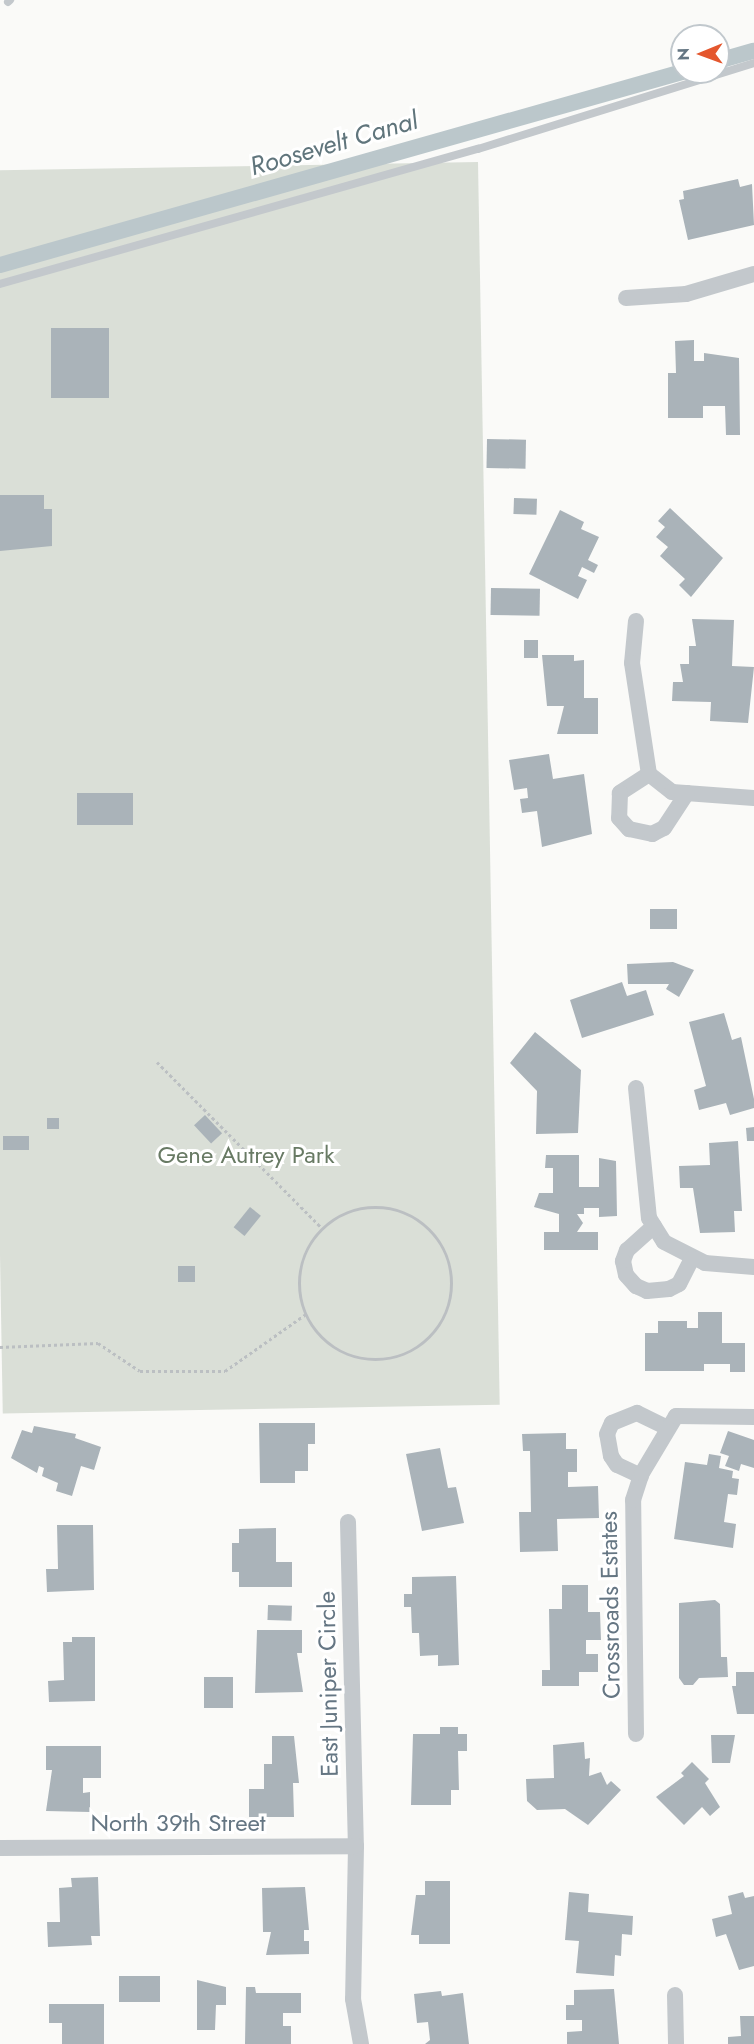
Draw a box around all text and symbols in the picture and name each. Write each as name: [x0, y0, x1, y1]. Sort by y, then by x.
north arrow: [670, 24, 730, 84]
text: N: [672, 48, 695, 61]
water label: Roosevelt Canal: [247, 105, 421, 183]
park label: Gene Autrey Park: [157, 1141, 335, 1169]
street label: Crossroads Estates: [594, 1511, 626, 1699]
street label: East Juniper Circle: [312, 1591, 344, 1777]
street label: North 39th Street: [90, 1809, 266, 1837]

